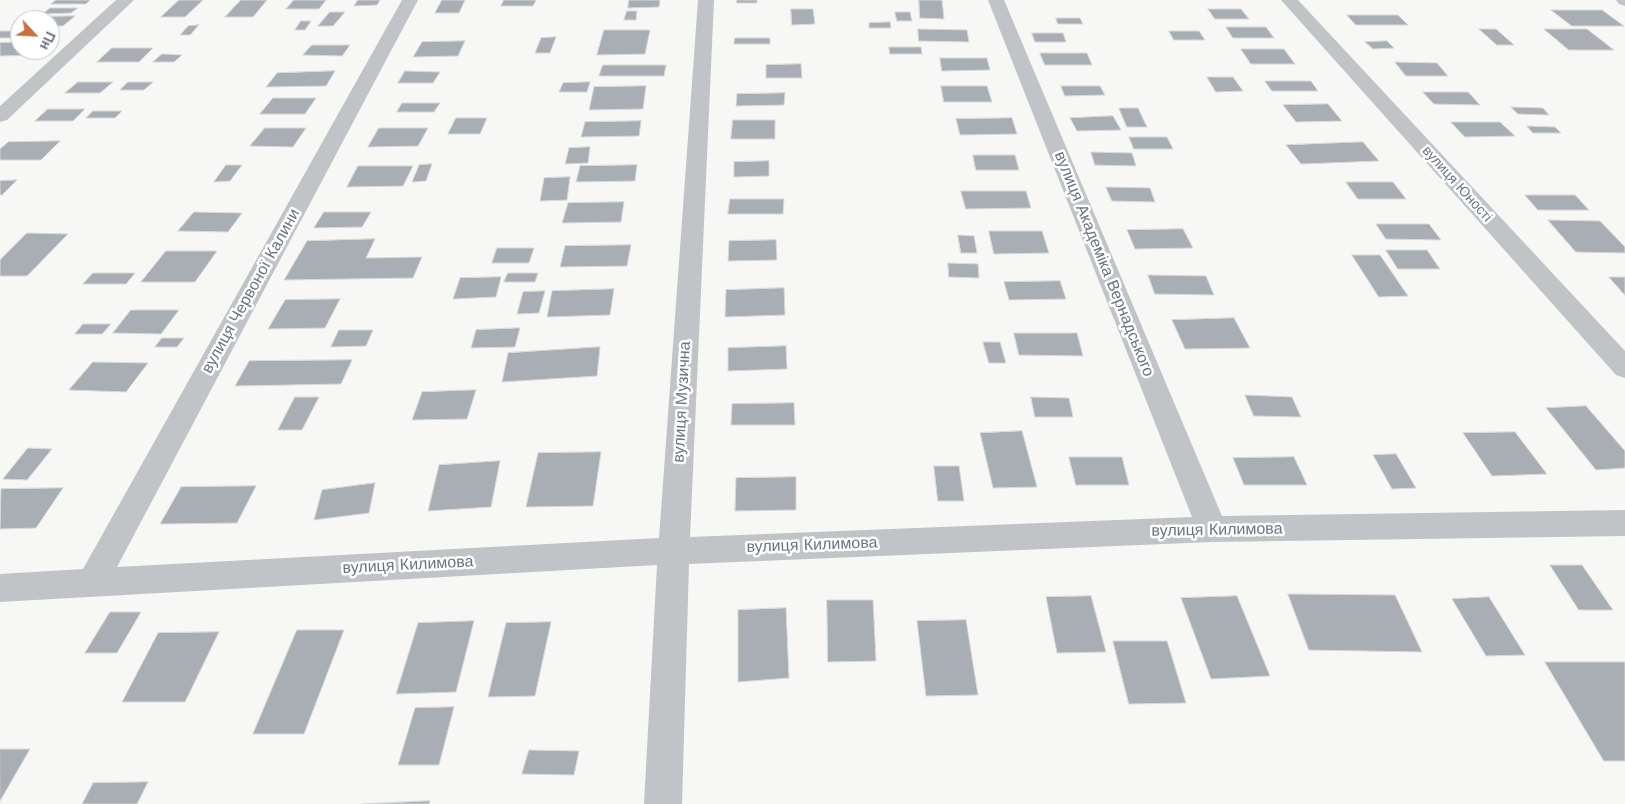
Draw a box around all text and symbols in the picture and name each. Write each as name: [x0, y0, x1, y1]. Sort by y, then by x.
north arrow: [10, 10, 60, 60]
text: Пн: [37, 29, 59, 53]
street label: вулиця Юності: [1419, 143, 1495, 225]
street label: вулиця Академіка Вернадського: [1050, 149, 1158, 379]
street label: вулиця Червоної Калини: [198, 205, 304, 377]
street label: вулиця Музична: [669, 341, 695, 463]
street label: вулиця Килимова: [1151, 519, 1283, 541]
street label: вулиця Килимова: [746, 533, 878, 557]
street label: вулиця Килимова: [342, 552, 474, 578]

